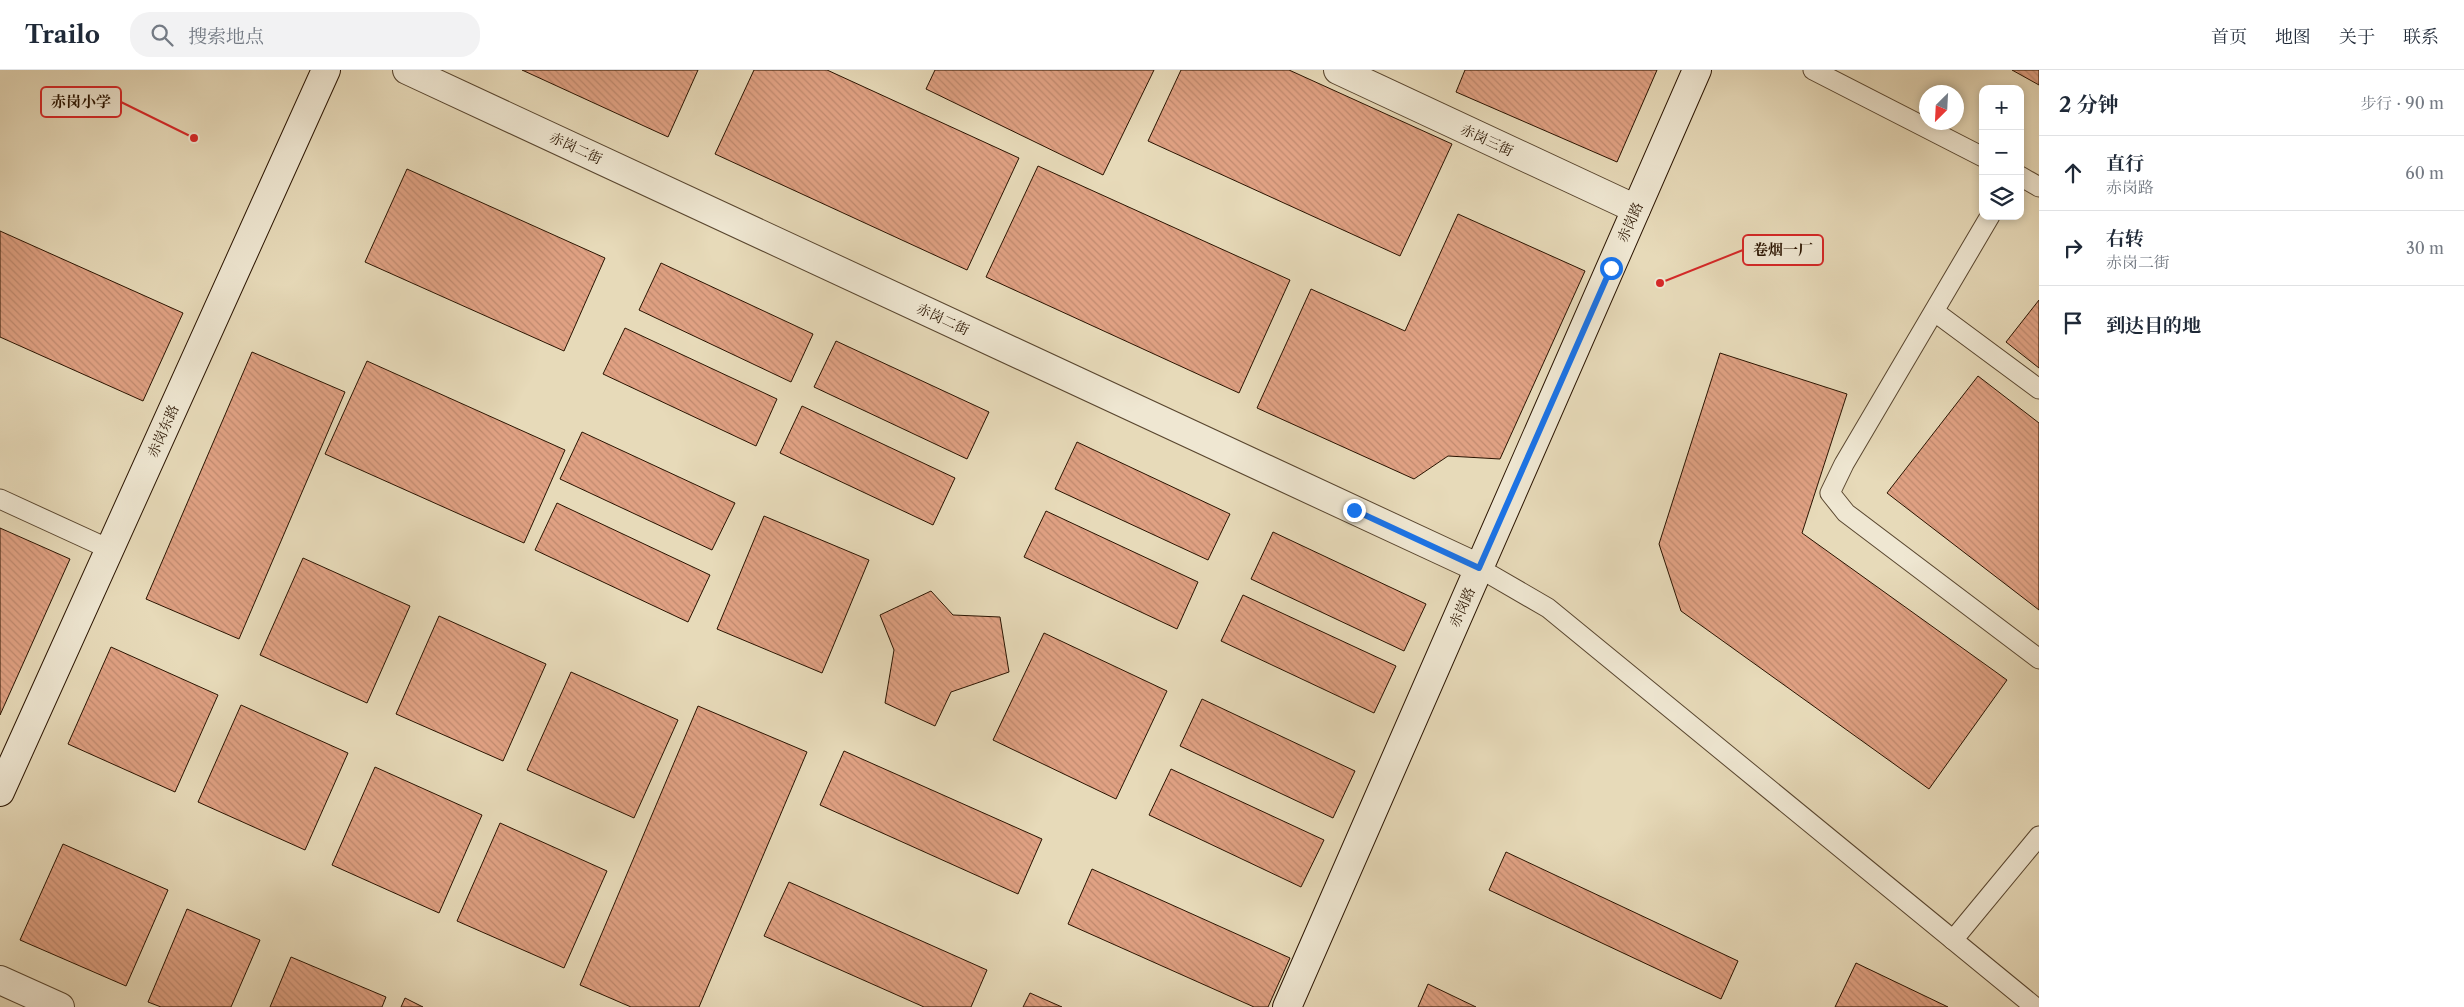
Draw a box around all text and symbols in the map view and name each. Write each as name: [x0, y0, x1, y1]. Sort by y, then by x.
search box: [130, 12, 480, 57]
text: Trailo: [25, 20, 100, 49]
icon: search: [148, 21, 176, 49]
text: 搜索地点: [188, 25, 264, 48]
text: 首页: [2211, 26, 2247, 48]
text: 地图: [2275, 26, 2311, 48]
text: 关于: [2339, 26, 2375, 48]
text: 联系: [2403, 26, 2439, 48]
north arrow: [1919, 85, 1964, 130]
map controls: [1979, 85, 2024, 220]
button: +: [1979, 85, 2024, 130]
callout: 赤岗小学: [41, 87, 121, 117]
text: 赤岗小学: [51, 92, 111, 111]
text: 2 分钟: [2059, 92, 2119, 117]
text: 步行 · 90 m: [2360, 93, 2444, 113]
street label: 赤岗三街: [1458, 120, 1516, 160]
street label: 赤岗二街: [547, 128, 605, 168]
button: −: [1979, 130, 2024, 175]
text: 直行: [2106, 152, 2144, 175]
icon: ahead: [2059, 159, 2087, 187]
text: 60 m: [2405, 163, 2444, 183]
button: layers: [1979, 175, 2024, 220]
text: 赤岗路: [2106, 177, 2154, 197]
street label: 赤岗路: [1613, 199, 1647, 245]
text: 右转: [2106, 227, 2144, 250]
icon: right: [2059, 234, 2087, 262]
callout: 卷烟一厂: [1743, 235, 1823, 265]
text: 30 m: [2406, 238, 2444, 258]
text: 卷烟一厂: [1753, 240, 1813, 259]
text: 赤岗二街: [2106, 252, 2170, 272]
route start: [1600, 257, 1623, 280]
street label: 赤岗二街: [914, 299, 972, 339]
icon: arrive: [2059, 309, 2087, 337]
text: 到达目的地: [2106, 314, 2201, 337]
street label: 赤岗东路: [143, 402, 183, 460]
route end: [1343, 499, 1366, 522]
street label: 赤岗路: [1445, 584, 1479, 630]

